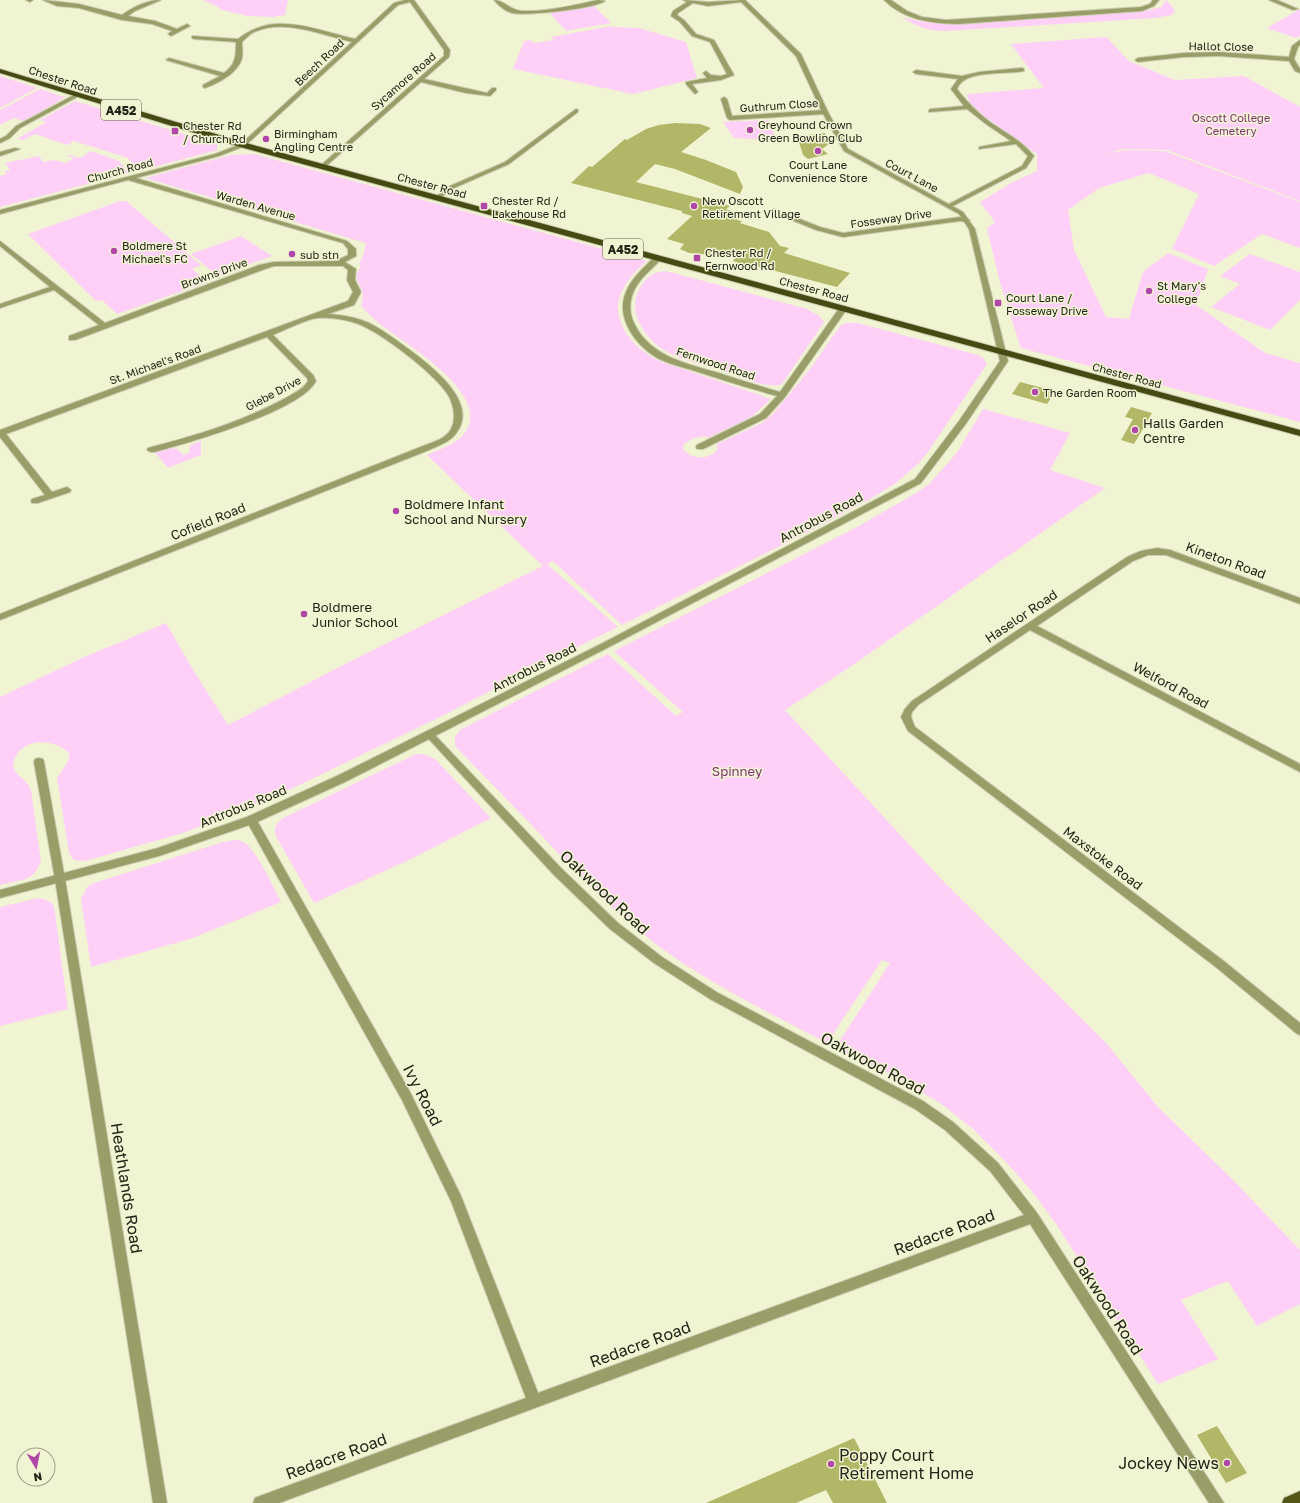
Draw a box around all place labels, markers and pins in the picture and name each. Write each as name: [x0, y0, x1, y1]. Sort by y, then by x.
place label: Greyhound Crown Green Bowling Club: [758, 118, 862, 144]
place label: Chester Rd / Church Rd: [183, 119, 246, 145]
marker: Greyhound Crown Green Bowling Club: [745, 125, 755, 135]
marker: Chester Rd / Church Rd: [170, 126, 180, 136]
place label: Birmingham Angling Centre: [274, 127, 353, 153]
marker: Birmingham Angling Centre: [261, 134, 271, 144]
marker: Court Lane Convenience Store: [813, 146, 823, 156]
place label: Court Lane Convenience Store: [768, 158, 868, 184]
place label: Chester Rd / Lakehouse Rd: [492, 194, 566, 220]
place label: New Oscott Retirement Village: [702, 194, 800, 220]
marker: Chester Rd / Lakehouse Rd: [479, 201, 489, 211]
marker: New Oscott Retirement Village: [689, 201, 699, 211]
place label: Boldmere St Michael's FC: [122, 239, 188, 265]
marker: Boldmere St Michael's FC: [109, 246, 119, 256]
place label: Chester Rd / Fernwood Rd: [705, 246, 774, 272]
place label: sub stn: [300, 248, 339, 261]
marker: sub stn: [287, 249, 297, 259]
marker: Chester Rd / Fernwood Rd: [692, 253, 702, 263]
place label: St Mary's College: [1157, 279, 1206, 305]
marker: St Mary's College: [1144, 286, 1154, 296]
place label: Court Lane / Fosseway Drive: [1006, 291, 1088, 317]
marker: Court Lane / Fosseway Drive: [993, 298, 1003, 308]
place label: The Garden Room: [1043, 386, 1137, 399]
marker: The Garden Room: [1030, 387, 1040, 397]
place label: Halls Garden Centre: [1143, 415, 1224, 446]
marker: Halls Garden Centre: [1130, 425, 1140, 435]
place label: Boldmere Infant School and Nursery: [404, 496, 528, 527]
marker: Boldmere Infant School and Nursery: [391, 506, 401, 516]
place label: Boldmere Junior School: [312, 599, 398, 630]
marker: Boldmere Junior School: [299, 609, 309, 619]
place label: Poppy Court Retirement Home: [839, 1445, 974, 1483]
place label: Jockey News: [1118, 1453, 1219, 1473]
marker: Jockey News: [1222, 1458, 1232, 1468]
marker: Poppy Court Retirement Home: [826, 1459, 836, 1469]

